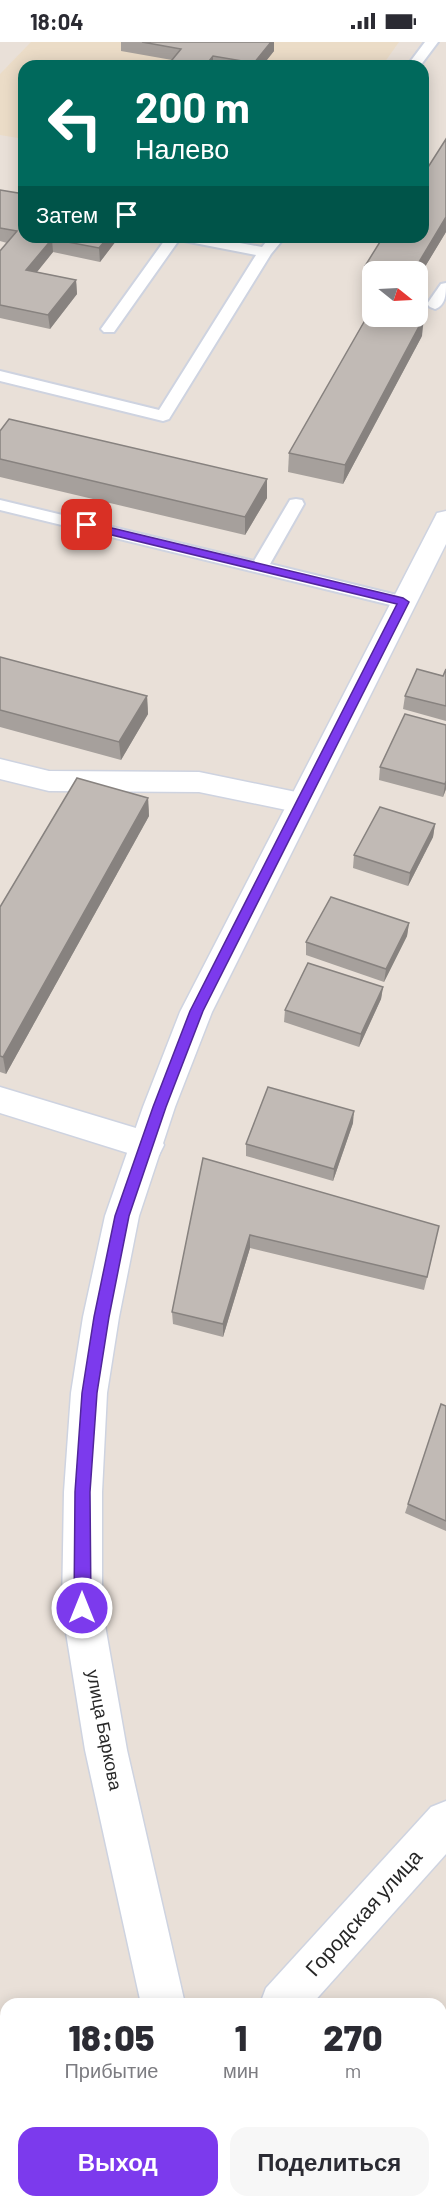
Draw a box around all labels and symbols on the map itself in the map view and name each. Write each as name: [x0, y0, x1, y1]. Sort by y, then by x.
north arrow: [362, 261, 428, 327]
pin: [61, 499, 112, 550]
position arrow: [50, 1576, 114, 1640]
street label: улица Баркова: [83, 1668, 128, 1793]
street label: Городская улица: [299, 1843, 427, 1981]

